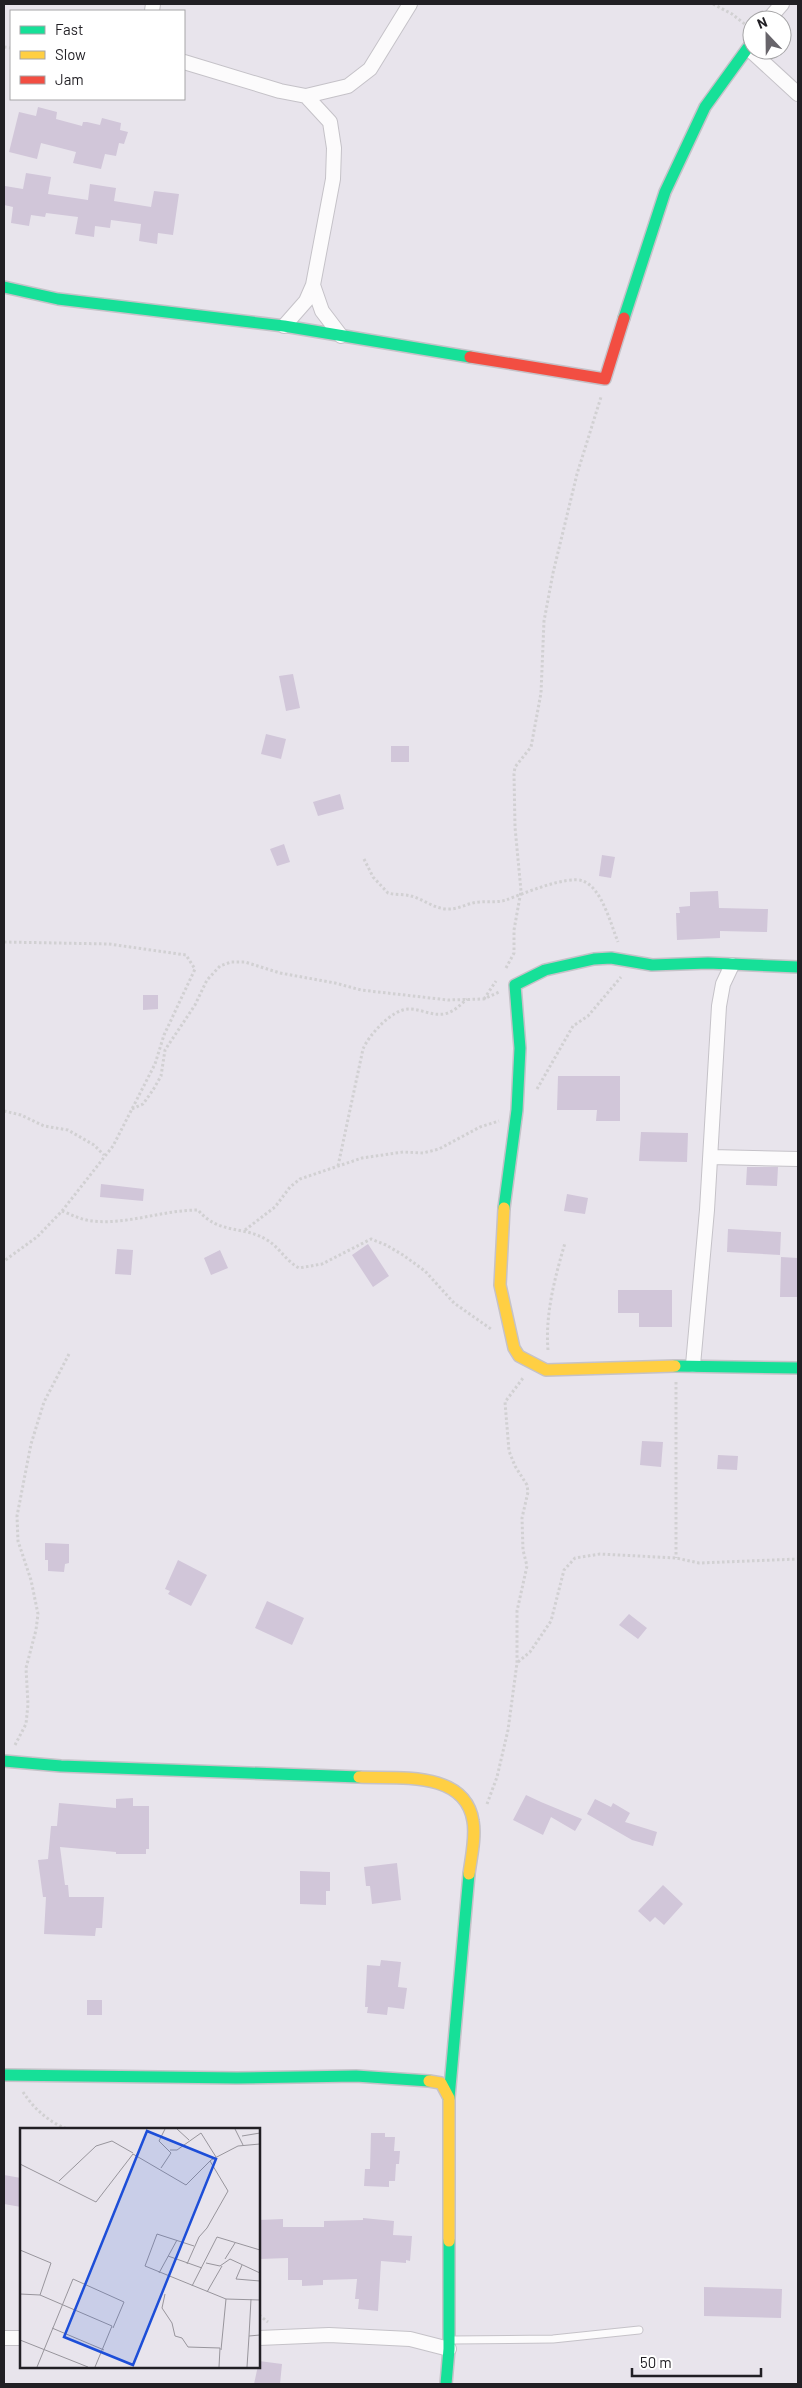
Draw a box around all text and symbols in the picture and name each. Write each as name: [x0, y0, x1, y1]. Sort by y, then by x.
legend: [10, 10, 185, 100]
north arrow: [742, 10, 792, 60]
text: N: [754, 13, 769, 32]
text: Fast: [55, 20, 83, 38]
text: Slow: [55, 45, 86, 63]
text: Jam: [55, 70, 84, 88]
inset map: [20, 2128, 260, 2368]
scale bar: [632, 2346, 761, 2378]
text: 50 m: [640, 2353, 672, 2371]

